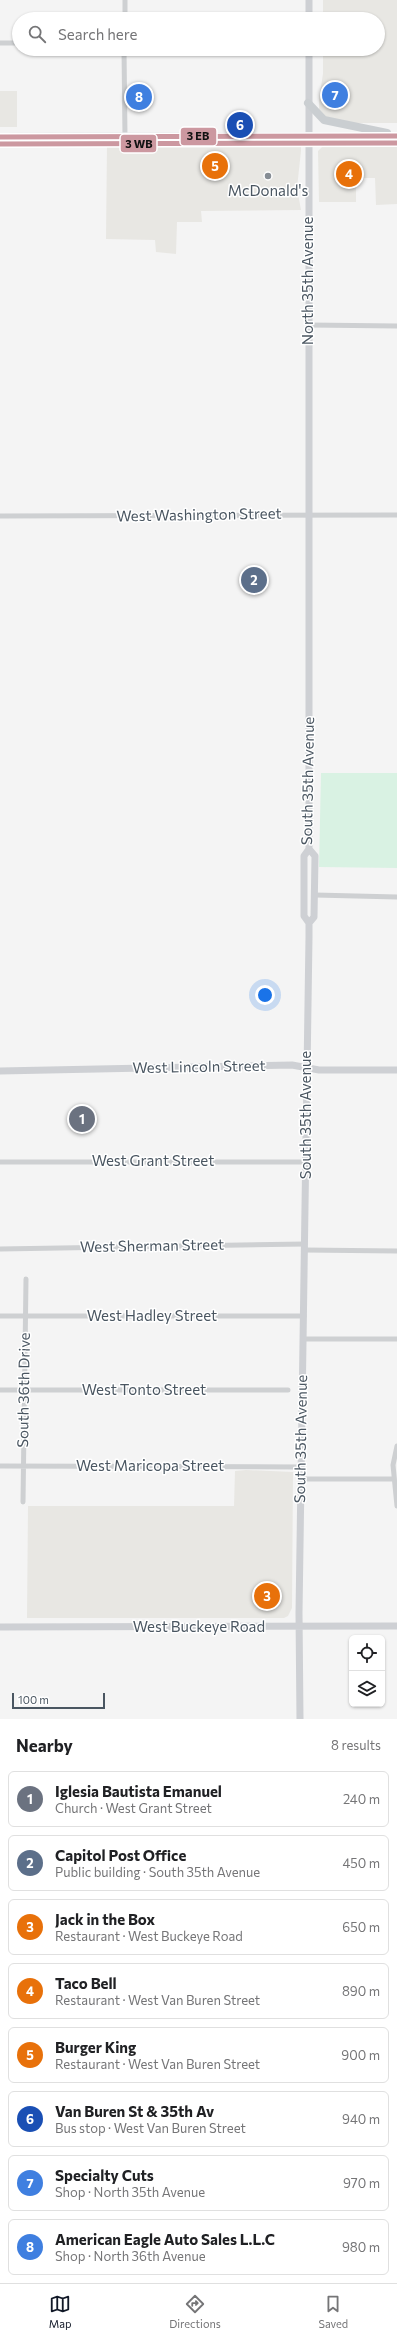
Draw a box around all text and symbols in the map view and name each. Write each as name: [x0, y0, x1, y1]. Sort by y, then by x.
search box: [12, 12, 385, 56]
icon: search: [26, 23, 48, 45]
text: Search here: [58, 25, 137, 43]
pin: 7: [322, 80, 348, 110]
pin: 8: [126, 82, 152, 112]
pin: 6: [227, 110, 253, 140]
line badge: 3 EB: [180, 127, 217, 146]
text: 3 EB: [187, 129, 209, 142]
line badge: 3 WB: [120, 134, 157, 153]
text: 3 WB: [125, 137, 153, 150]
pin: 5: [202, 151, 228, 181]
pin: 4: [336, 159, 362, 189]
marker: McDonald's: [263, 171, 273, 181]
place label: McDonald's: [228, 181, 308, 199]
street label: North 35th Avenue: [298, 217, 316, 345]
street label: West Washington Street: [116, 504, 282, 524]
pin: 2: [241, 565, 267, 595]
street label: South 35th Avenue: [297, 716, 317, 845]
your location: [255, 985, 275, 1005]
street label: South 35th Avenue: [296, 1051, 314, 1179]
street label: West Lincoln Street: [132, 1056, 266, 1076]
pin: 1: [69, 1104, 95, 1134]
street label: West Grant Street: [92, 1151, 214, 1169]
street label: West Sherman Street: [80, 1235, 224, 1255]
street label: West Hadley Street: [87, 1306, 217, 1324]
street label: South 36th Drive: [13, 1332, 33, 1448]
street label: South 35th Avenue: [290, 1374, 310, 1503]
street label: West Tonto Street: [82, 1380, 206, 1398]
street label: West Maricopa Street: [76, 1456, 224, 1474]
pin: 3: [254, 1581, 280, 1611]
street label: West Buckeye Road: [133, 1617, 265, 1635]
map controls: [349, 1635, 385, 1707]
button: locate: [349, 1635, 385, 1671]
button: layers: [349, 1671, 385, 1707]
scale bar: [12, 1691, 105, 1710]
text: 100 m: [18, 1693, 49, 1706]
text: Nearby: [16, 1735, 73, 1756]
text: 8 results: [331, 1737, 381, 1753]
text: Iglesia Bautista Emanuel: [55, 1782, 222, 1800]
text: 1: [27, 1791, 33, 1807]
text: 240 m: [343, 1791, 380, 1807]
text: Church · West Grant Street: [55, 1800, 212, 1816]
text: Capitol Post Office: [55, 1846, 186, 1864]
text: 2: [26, 1855, 34, 1871]
text: 450 m: [342, 1855, 380, 1871]
text: Public building · South 35th Avenue: [55, 1864, 260, 1880]
text: Jack in the Box: [55, 1910, 155, 1928]
text: 3: [26, 1919, 34, 1935]
text: 650 m: [342, 1919, 380, 1935]
text: Restaurant · West Buckeye Road: [55, 1928, 243, 1944]
text: Taco Bell: [55, 1974, 117, 1992]
text: 4: [26, 1983, 34, 1999]
text: 890 m: [342, 1983, 380, 1999]
text: Restaurant · West Van Buren Street: [55, 1992, 260, 2008]
text: Burger King: [55, 2038, 136, 2056]
text: 5: [26, 2047, 34, 2063]
text: 900 m: [341, 2047, 380, 2063]
text: Restaurant · West Van Buren Street: [55, 2056, 260, 2072]
text: Van Buren St & 35th Av: [55, 2102, 214, 2120]
text: 6: [26, 2111, 34, 2127]
text: 940 m: [342, 2111, 380, 2127]
text: Bus stop · West Van Buren Street: [55, 2120, 246, 2136]
text: Specialty Cuts: [55, 2166, 154, 2184]
text: 7: [26, 2175, 34, 2191]
text: 970 m: [343, 2175, 380, 2191]
text: Shop · North 35th Avenue: [55, 2184, 205, 2200]
text: American Eagle Auto Sales L.L.C: [55, 2230, 275, 2248]
text: 8: [26, 2239, 34, 2255]
text: 980 m: [342, 2239, 380, 2255]
text: Shop · North 36th Avenue: [55, 2248, 206, 2264]
tab: Map: [49, 2293, 72, 2330]
tab: Directions: [169, 2293, 221, 2330]
tab: Saved: [318, 2293, 348, 2330]

